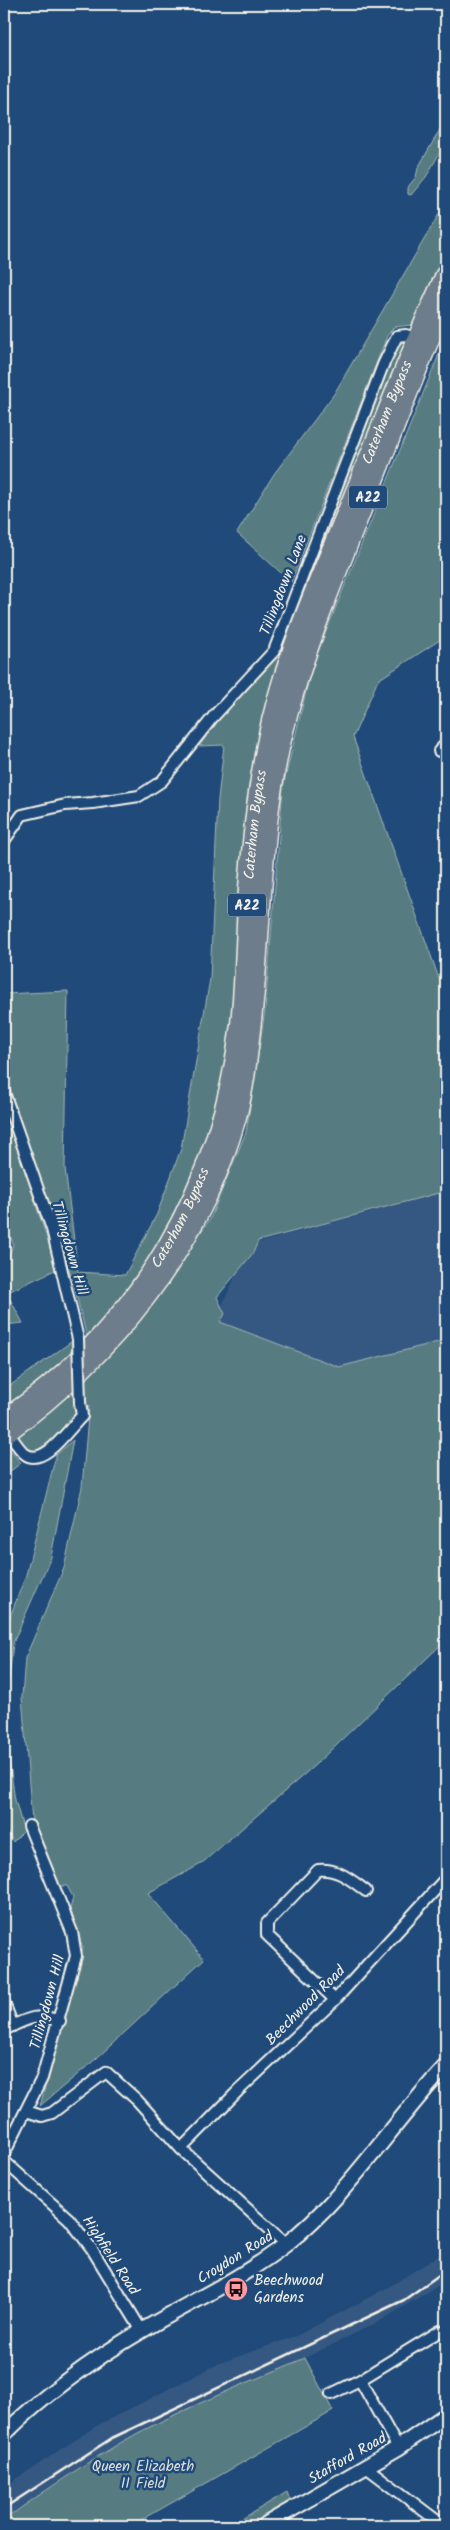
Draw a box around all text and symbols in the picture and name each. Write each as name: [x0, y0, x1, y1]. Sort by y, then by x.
street label: Caterham Bypass: [356, 356, 420, 468]
road number: A22: [349, 486, 387, 508]
street label: Tillingdown Lane: [254, 531, 314, 639]
street label: Caterham Bypass: [238, 767, 274, 880]
road number: A22: [228, 894, 266, 916]
street label: Caterham Bypass: [145, 1164, 217, 1273]
street label: Tillingdown Hill: [44, 1198, 94, 1299]
street label: Tillingdown Hill: [24, 1952, 72, 2052]
street label: Beechwood Road: [260, 1960, 352, 2051]
street label: Highfield Road: [75, 2211, 145, 2301]
street label: Croydon Road: [193, 2225, 279, 2291]
place label: Beechwood Gardens: [254, 2269, 323, 2310]
bus stop icon: Beechwood Gardens: [223, 2276, 249, 2302]
street label: Stafford Road: [304, 2426, 392, 2491]
park label: Queen Elizabeth II Field: [92, 2455, 194, 2496]

